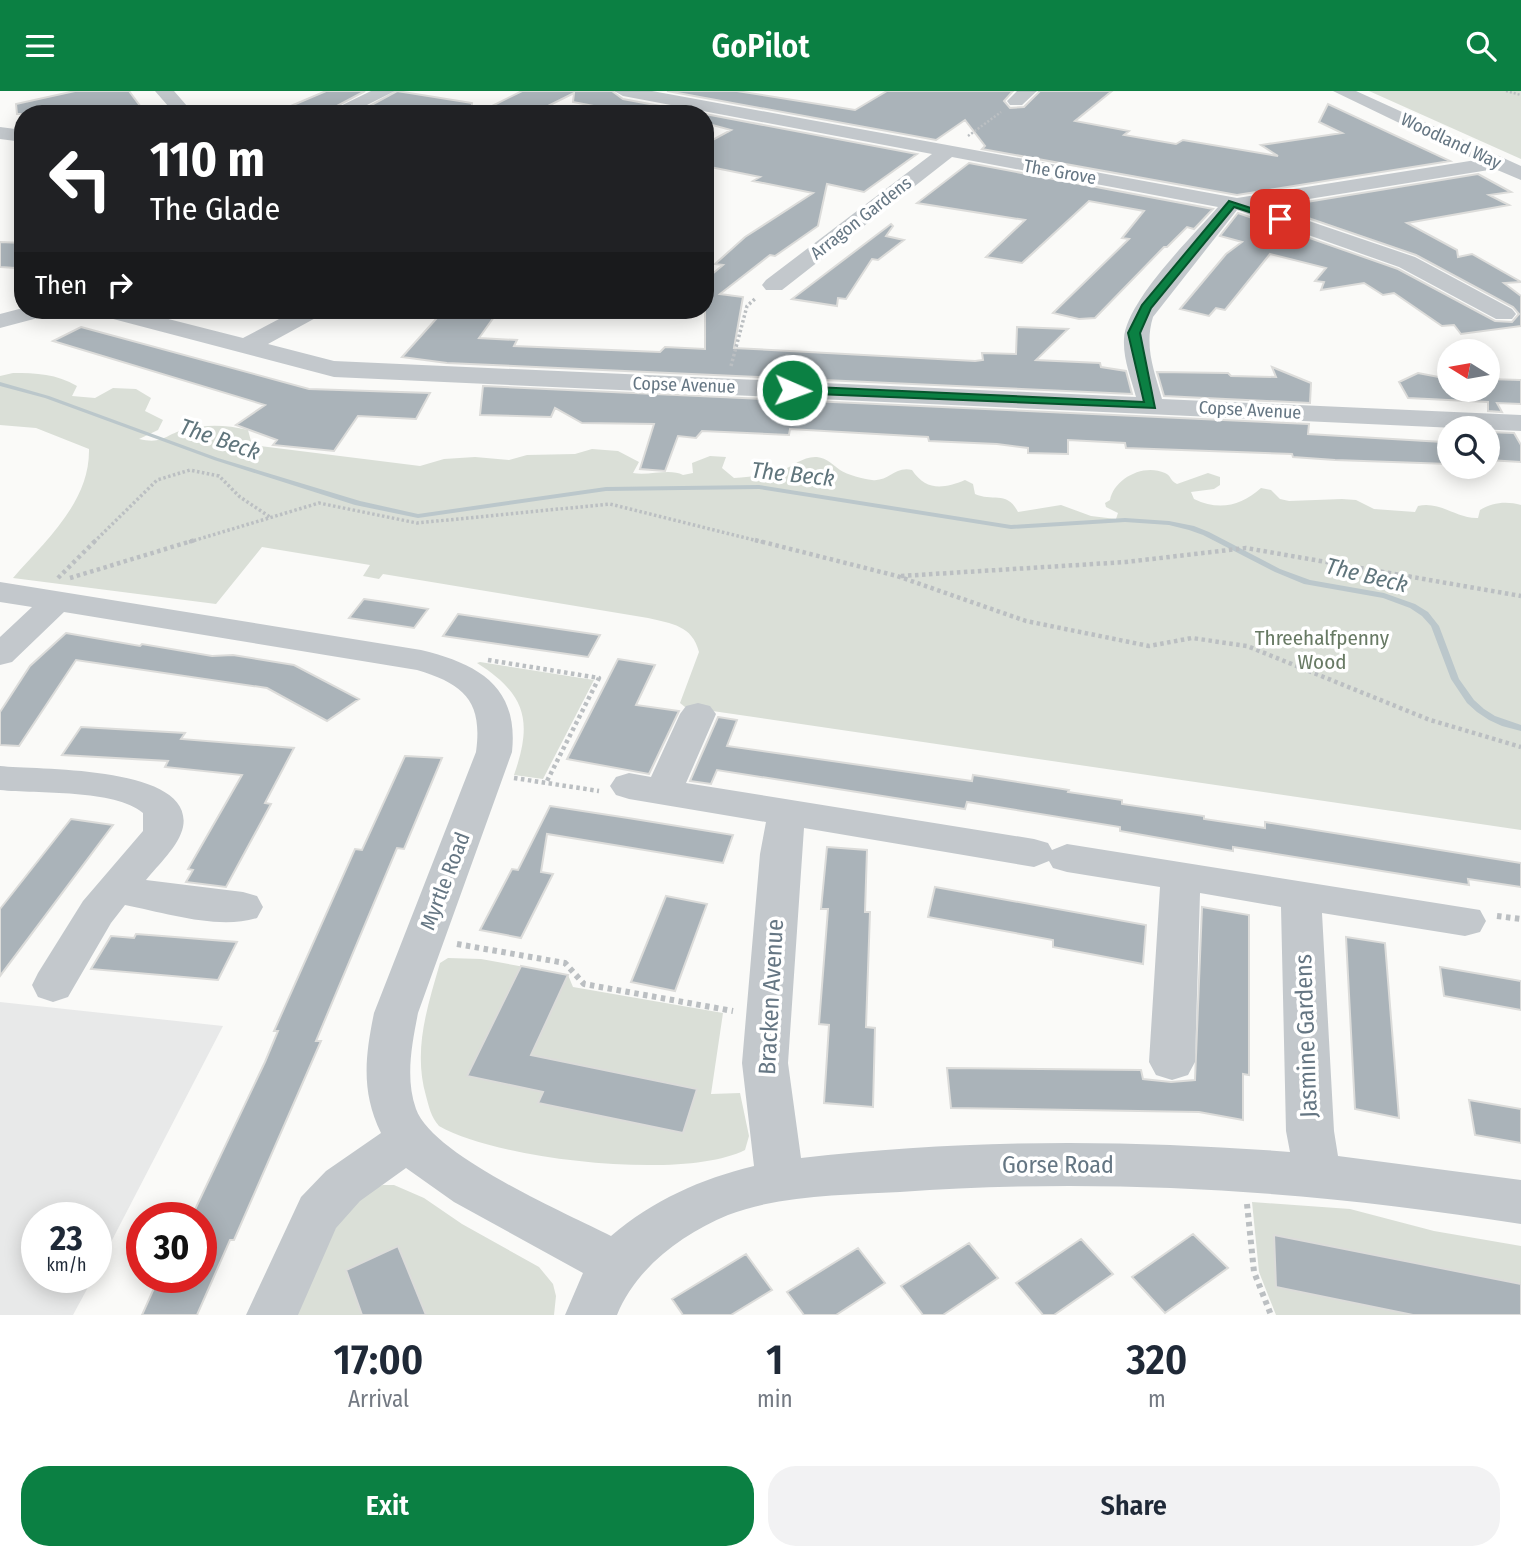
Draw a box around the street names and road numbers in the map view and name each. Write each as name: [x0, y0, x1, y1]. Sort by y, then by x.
street label: Woodland Way: [1397, 108, 1505, 174]
street label: The Grove: [1022, 155, 1098, 189]
street label: Arragon Gardens: [806, 172, 916, 264]
street label: Copse Avenue: [632, 372, 736, 398]
street label: Copse Avenue: [1198, 396, 1302, 424]
street label: Myrtle Road: [414, 828, 476, 934]
street label: Bracken Avenue: [753, 918, 789, 1076]
street label: Jasmine Gardens: [1289, 954, 1323, 1118]
street label: Gorse Road: [1002, 1151, 1114, 1179]

